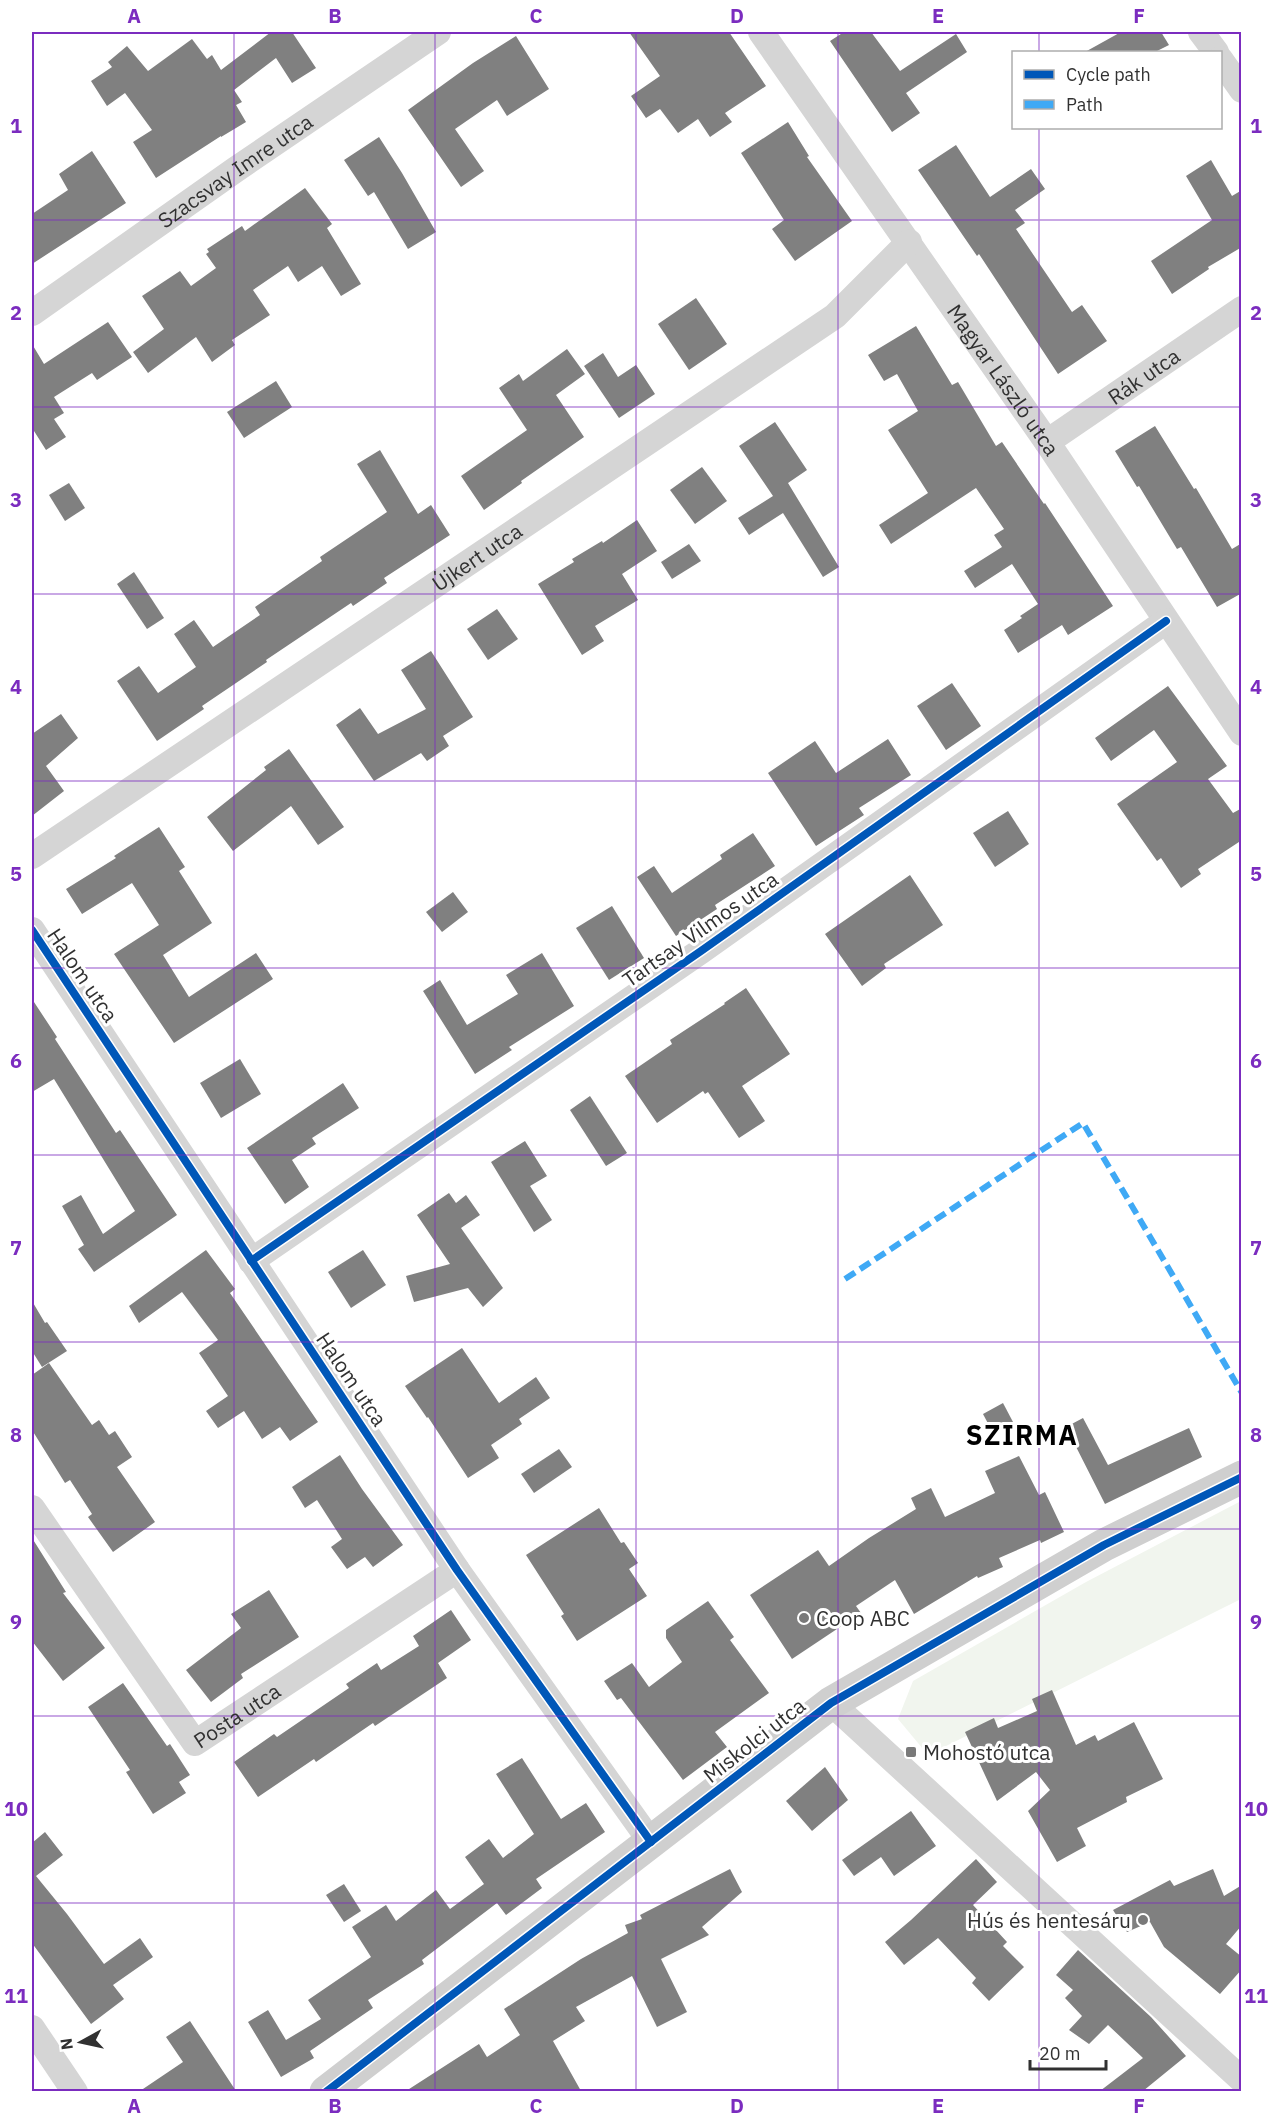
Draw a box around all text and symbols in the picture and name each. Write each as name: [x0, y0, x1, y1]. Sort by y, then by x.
text: A: [127, 2, 141, 29]
text: B: [328, 2, 342, 29]
text: C: [529, 2, 543, 29]
text: D: [730, 2, 744, 29]
text: E: [932, 2, 944, 29]
text: F: [1133, 2, 1145, 29]
legend: [1012, 51, 1222, 129]
text: Cycle path: [1066, 63, 1151, 86]
text: Path: [1066, 93, 1103, 116]
street label: Szacsvay Imre utca: [152, 107, 318, 234]
text: 1: [10, 112, 22, 139]
text: 1: [1250, 112, 1262, 139]
text: 2: [10, 299, 22, 326]
street label: Magyar László utca: [941, 299, 1066, 461]
text: 2: [1250, 299, 1262, 326]
street label: Rák utca: [1102, 342, 1185, 411]
text: 3: [10, 486, 22, 513]
text: 3: [1250, 486, 1262, 513]
street label: Újkert utca: [426, 517, 527, 597]
text: 4: [10, 673, 22, 700]
text: 4: [1250, 673, 1262, 700]
text: 5: [10, 860, 22, 887]
text: 5: [1250, 860, 1262, 887]
street label: Tartsay Vilmos utca: [617, 865, 783, 993]
street label: Halom utca: [41, 922, 125, 1028]
text: 6: [10, 1047, 22, 1074]
text: 6: [1250, 1047, 1262, 1074]
text: 7: [10, 1234, 22, 1261]
text: 7: [1250, 1234, 1262, 1261]
street label: Halom utca: [310, 1326, 394, 1432]
district label: SZIRMA: [966, 1417, 1078, 1452]
text: 8: [10, 1421, 22, 1448]
text: 8: [1250, 1421, 1262, 1448]
place label: Coop ABC: [816, 1604, 910, 1632]
text: 9: [10, 1608, 22, 1635]
text: 9: [1250, 1608, 1262, 1635]
marker: Coop ABC: [797, 1611, 811, 1625]
street label: Posta utca: [188, 1677, 286, 1754]
street label: Miskolci utca: [697, 1691, 811, 1789]
place label: Mohostó utca: [923, 1738, 1051, 1766]
marker: Mohostó utca: [904, 1745, 918, 1759]
text: 10: [4, 1795, 28, 1822]
text: 10: [1244, 1795, 1268, 1822]
place label: Hús és hentesáru: [967, 1906, 1131, 1934]
marker: Hús és hentesáru: [1136, 1913, 1150, 1927]
text: 11: [4, 1982, 28, 2009]
text: 11: [1244, 1982, 1268, 2009]
north arrow: [51, 2012, 111, 2072]
scale bar: [1030, 2033, 1106, 2071]
text: N: [55, 2037, 77, 2051]
text: 20 m: [1039, 2042, 1081, 2065]
text: A: [127, 2092, 141, 2119]
text: B: [328, 2092, 342, 2119]
text: C: [529, 2092, 543, 2119]
text: D: [730, 2092, 744, 2119]
text: E: [932, 2092, 944, 2119]
text: F: [1133, 2092, 1145, 2119]

